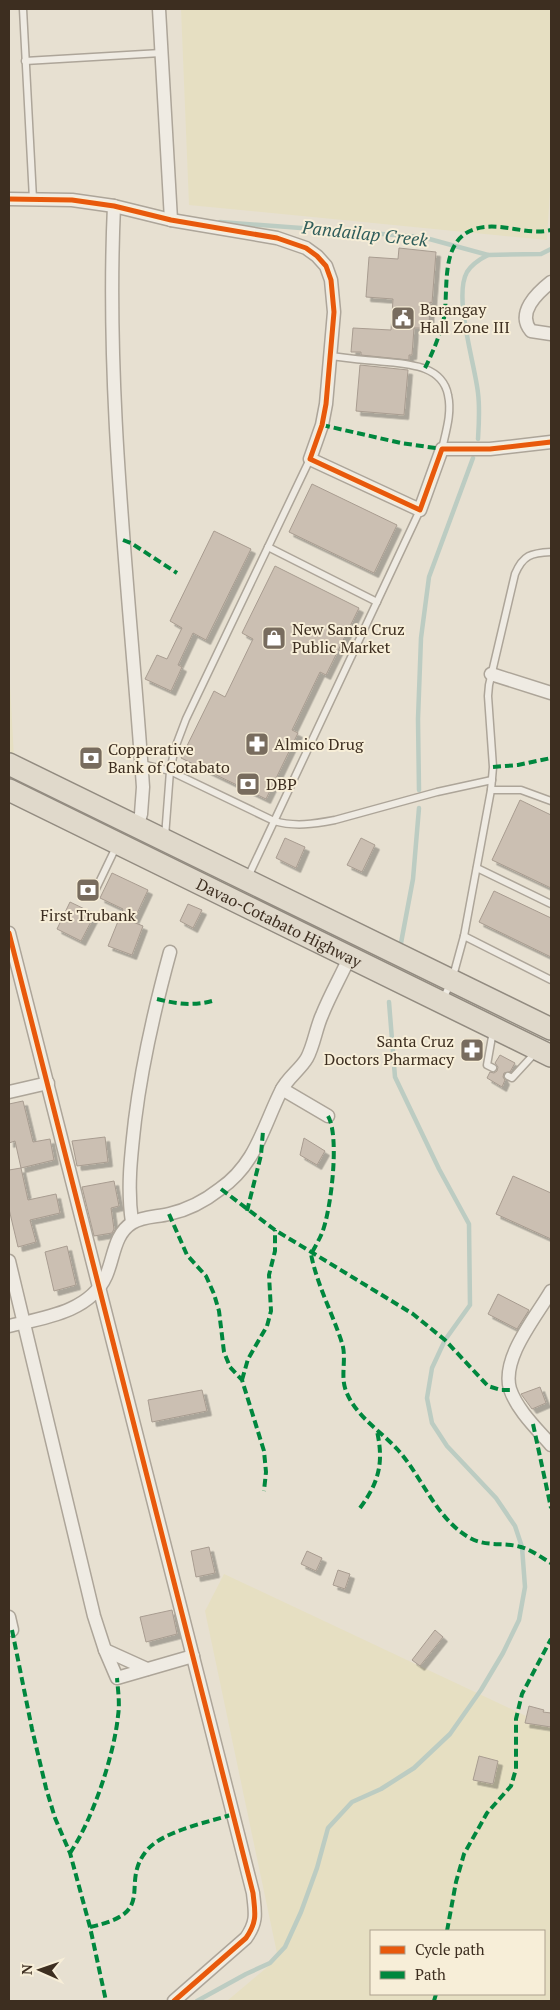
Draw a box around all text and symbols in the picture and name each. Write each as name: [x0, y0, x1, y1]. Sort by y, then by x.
water label: Pandailap Creek: [300, 214, 429, 252]
place label: Barangay Hall Zone III: [420, 298, 510, 338]
public building icon: Barangay Hall Zone III: [390, 305, 416, 331]
place label: New Santa Cruz Public Market: [292, 618, 405, 658]
shop icon: New Santa Cruz Public Market: [261, 625, 287, 651]
pharmacy icon: Almico Drug: [244, 731, 270, 757]
place label: Almico Drug: [274, 733, 364, 755]
place label: Copperative Bank of Cotabato: [108, 738, 230, 778]
bank icon: Copperative Bank of Cotabato: [78, 745, 104, 771]
bank icon: DBP: [235, 771, 261, 797]
place label: DBP: [266, 773, 297, 795]
street label: Davao-Cotabato Highway: [193, 873, 366, 973]
bank icon: First Trubank: [75, 877, 101, 903]
place label: First Trubank: [40, 904, 137, 926]
place label: Santa Cruz Doctors Pharmacy: [324, 1030, 455, 1070]
pharmacy icon: Santa Cruz Doctors Pharmacy: [459, 1037, 485, 1063]
legend: [370, 1930, 545, 1995]
text: Cycle path: [415, 1939, 485, 1959]
north arrow: [15, 1945, 65, 1995]
text: N: [17, 1964, 36, 1975]
text: Path: [415, 1964, 446, 1984]

